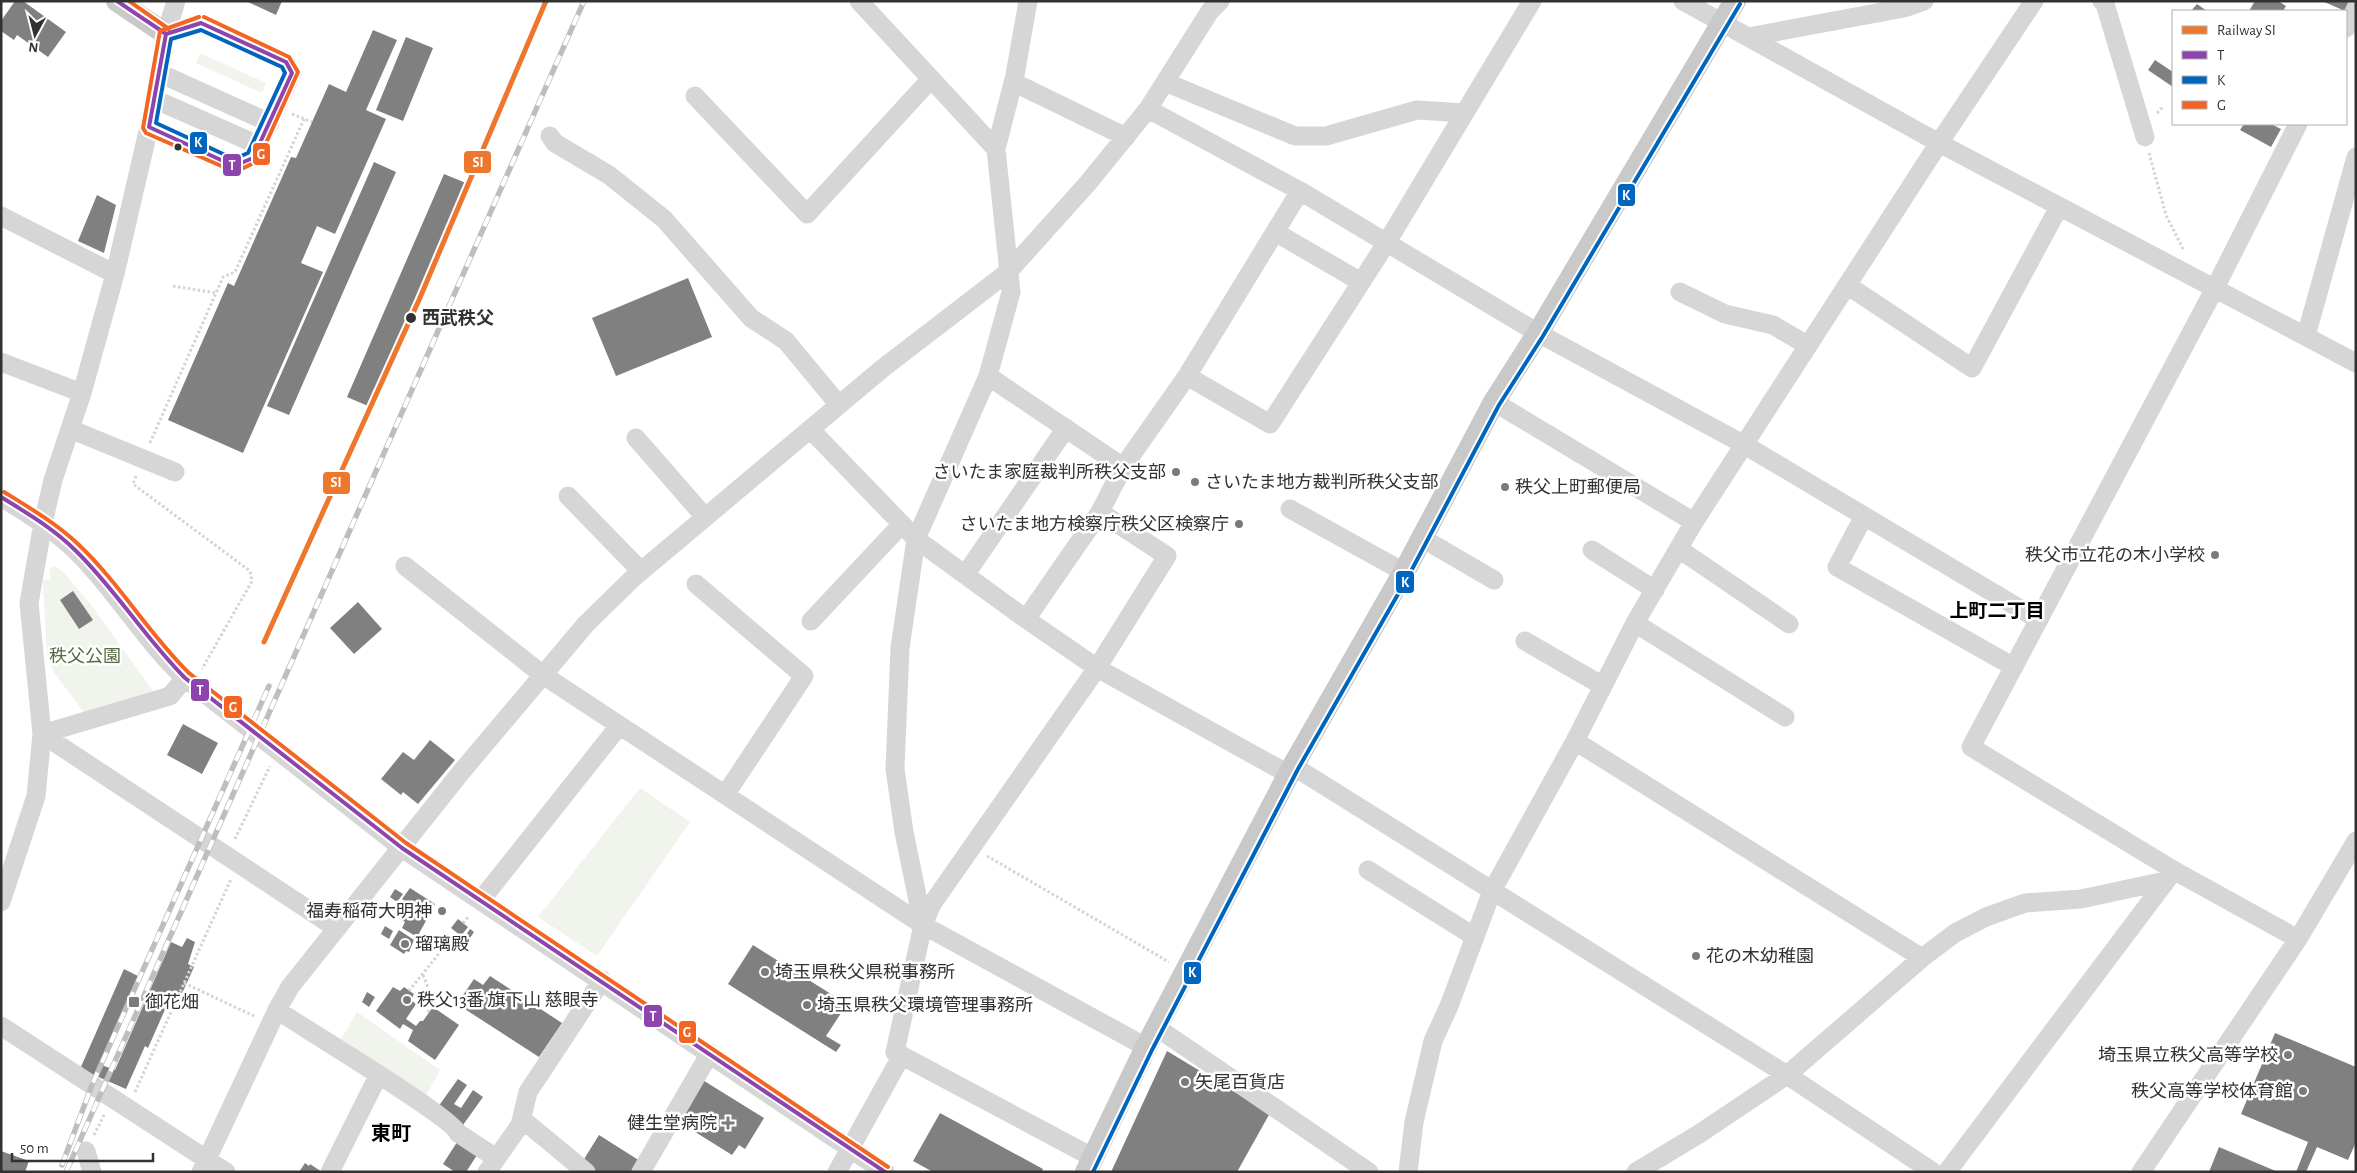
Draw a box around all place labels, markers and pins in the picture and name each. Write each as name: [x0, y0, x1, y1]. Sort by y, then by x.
unlabelled marker: [173, 142, 183, 152]
place label: 西武秩父: [422, 308, 494, 328]
marker: 西武秩父: [404, 311, 418, 325]
place label: さいたま家庭裁判所秩父支部: [933, 463, 1166, 482]
marker: さいたま家庭裁判所秩父支部: [1170, 466, 1182, 478]
place label: さいたま地方裁判所秩父支部: [1205, 473, 1438, 492]
marker: さいたま地方裁判所秩父支部: [1189, 476, 1201, 488]
place label: 秩父上町郵便局: [1515, 478, 1641, 497]
marker: 秩父上町郵便局: [1499, 481, 1511, 493]
place label: さいたま地方検察庁秩父区検察庁: [960, 515, 1229, 534]
marker: さいたま地方検察庁秩父区検察庁: [1233, 518, 1245, 530]
place label: 秩父市立花の木小学校: [2025, 545, 2205, 565]
marker: 秩父市立花の木小学校: [2209, 549, 2221, 561]
place label: 福寿稲荷大明神: [306, 902, 432, 921]
marker: 福寿稲荷大明神: [436, 905, 448, 917]
place label: 瑠璃殿: [415, 934, 469, 954]
marker: 瑠璃殿: [399, 938, 411, 950]
place label: 花の木幼稚園: [1706, 946, 1814, 966]
marker: 花の木幼稚園: [1690, 950, 1702, 962]
place label: 埼玉県秩父県税事務所: [775, 962, 955, 982]
marker: 埼玉県秩父県税事務所: [759, 966, 771, 978]
place label: 秩父13番 旗下山 慈眼寺: [417, 990, 599, 1010]
place label: 御花畑: [145, 992, 199, 1012]
marker: 秩父13番 旗下山 慈眼寺: [401, 994, 413, 1006]
marker: 御花畑: [127, 995, 141, 1009]
place label: 埼玉県秩父環境管理事務所: [817, 995, 1033, 1015]
marker: 埼玉県秩父環境管理事務所: [801, 999, 813, 1011]
place label: 埼玉県立秩父高等学校: [2098, 1045, 2278, 1065]
marker: 埼玉県立秩父高等学校: [2282, 1049, 2294, 1061]
place label: 矢尾百貨店: [1195, 1072, 1285, 1092]
marker: 矢尾百貨店: [1179, 1076, 1191, 1088]
place label: 秩父高等学校体育館: [2131, 1081, 2293, 1101]
marker: 秩父高等学校体育館: [2297, 1085, 2309, 1097]
place label: 健生堂病院: [627, 1113, 717, 1133]
marker: 健生堂病院: [721, 1116, 735, 1130]

